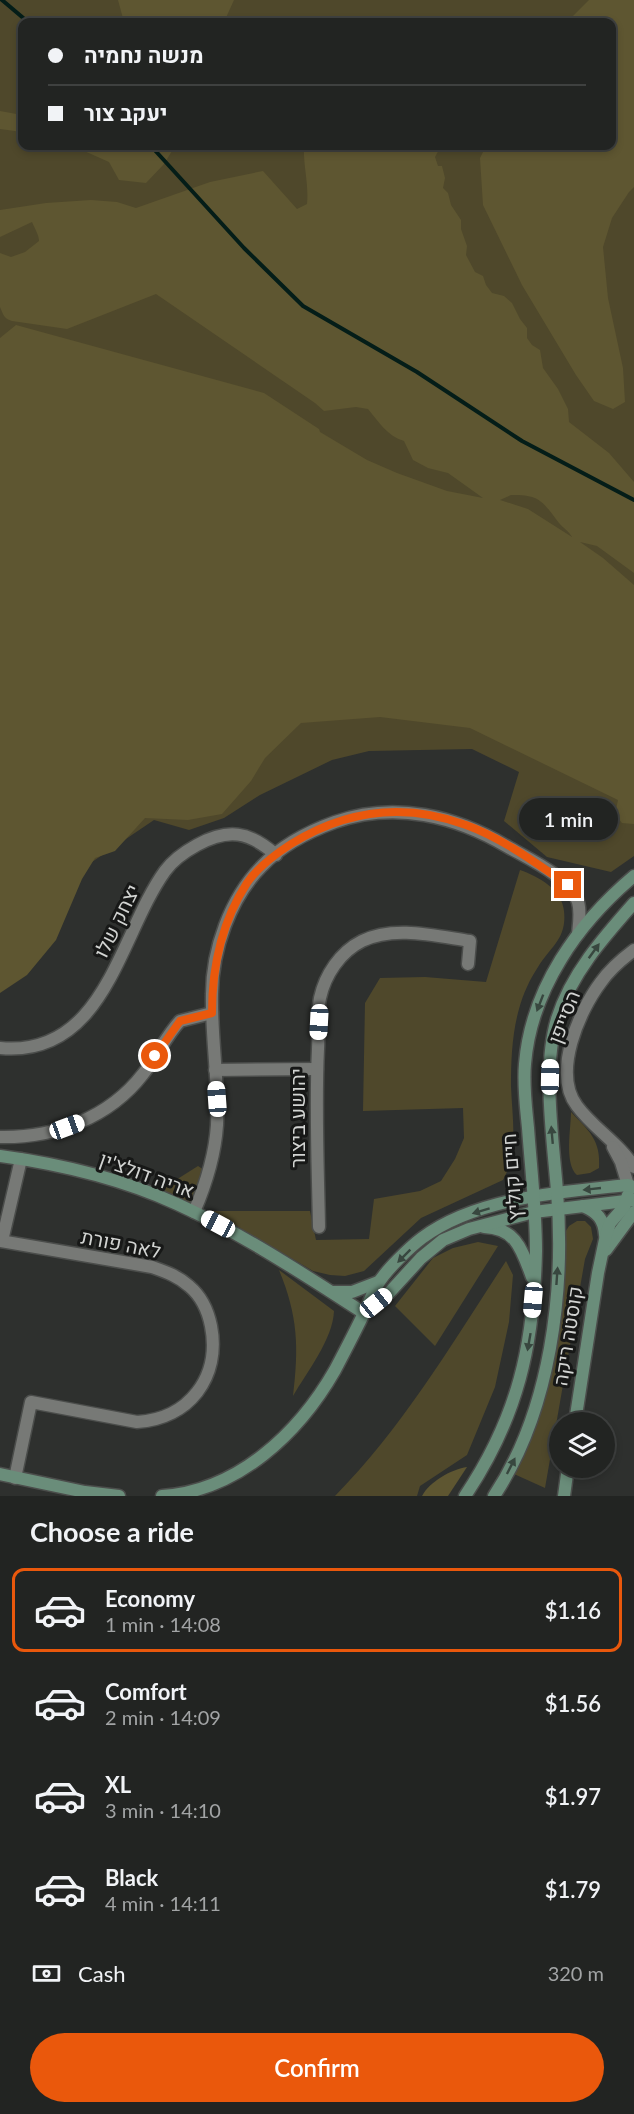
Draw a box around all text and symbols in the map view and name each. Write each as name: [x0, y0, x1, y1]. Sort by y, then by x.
text: מנשה נחמיה: [84, 41, 203, 68]
text: יעקב צור: [84, 99, 168, 126]
callout: 1 min: [518, 798, 618, 840]
text: 1 min: [544, 807, 593, 831]
route end: [554, 871, 581, 898]
street label: יצחק שלו: [88, 880, 144, 961]
one-way arrow: [588, 943, 600, 959]
street label: הסייפן: [542, 987, 584, 1047]
one-way arrow: [534, 994, 544, 1012]
car: [309, 1004, 329, 1040]
route start: [141, 1042, 168, 1069]
car: [541, 1059, 559, 1095]
street label: יהושע ביצור: [285, 1068, 309, 1168]
car: [207, 1080, 227, 1118]
car: [47, 1112, 87, 1142]
one-way arrow: [547, 1126, 557, 1145]
street label: חיים קוליץ: [496, 1133, 526, 1221]
street label: אריה דולצ'ין: [97, 1146, 198, 1202]
one-way arrow: [583, 1184, 602, 1194]
one-way arrow: [472, 1206, 490, 1216]
car: [198, 1208, 238, 1240]
street label: לאה פורת: [79, 1224, 163, 1263]
one-way arrow: [396, 1249, 411, 1263]
one-way arrow: [552, 1266, 562, 1285]
car: [522, 1281, 544, 1319]
street label: קוסטה ריקה: [547, 1284, 587, 1387]
car: [356, 1285, 396, 1321]
one-way arrow: [524, 1333, 533, 1352]
map controls: [549, 1412, 615, 1478]
button: layers: [549, 1412, 615, 1478]
one-way arrow: [506, 1458, 516, 1475]
text: Choose a ride: [30, 1515, 194, 1548]
icon: car: [33, 1583, 87, 1637]
text: Economy: [105, 1585, 195, 1612]
text: $1.16: [545, 1597, 601, 1624]
text: 1 min · 14:08: [105, 1612, 221, 1636]
icon: car: [33, 1676, 87, 1730]
text: Comfort: [105, 1678, 187, 1705]
text: $1.56: [545, 1690, 601, 1717]
text: 2 min · 14:09: [105, 1705, 221, 1729]
icon: car: [33, 1769, 87, 1823]
text: XL: [105, 1771, 131, 1798]
text: $1.97: [545, 1783, 601, 1810]
text: 3 min · 14:10: [105, 1798, 221, 1822]
icon: car: [33, 1862, 87, 1916]
text: Black: [105, 1864, 158, 1891]
text: $1.79: [545, 1876, 601, 1903]
text: 4 min · 14:11: [105, 1891, 221, 1915]
icon: cash: [30, 1957, 63, 1990]
text: Cash: [78, 1960, 125, 1987]
text: 320 m: [548, 1961, 604, 1985]
button: Confirm: [30, 2033, 604, 2102]

